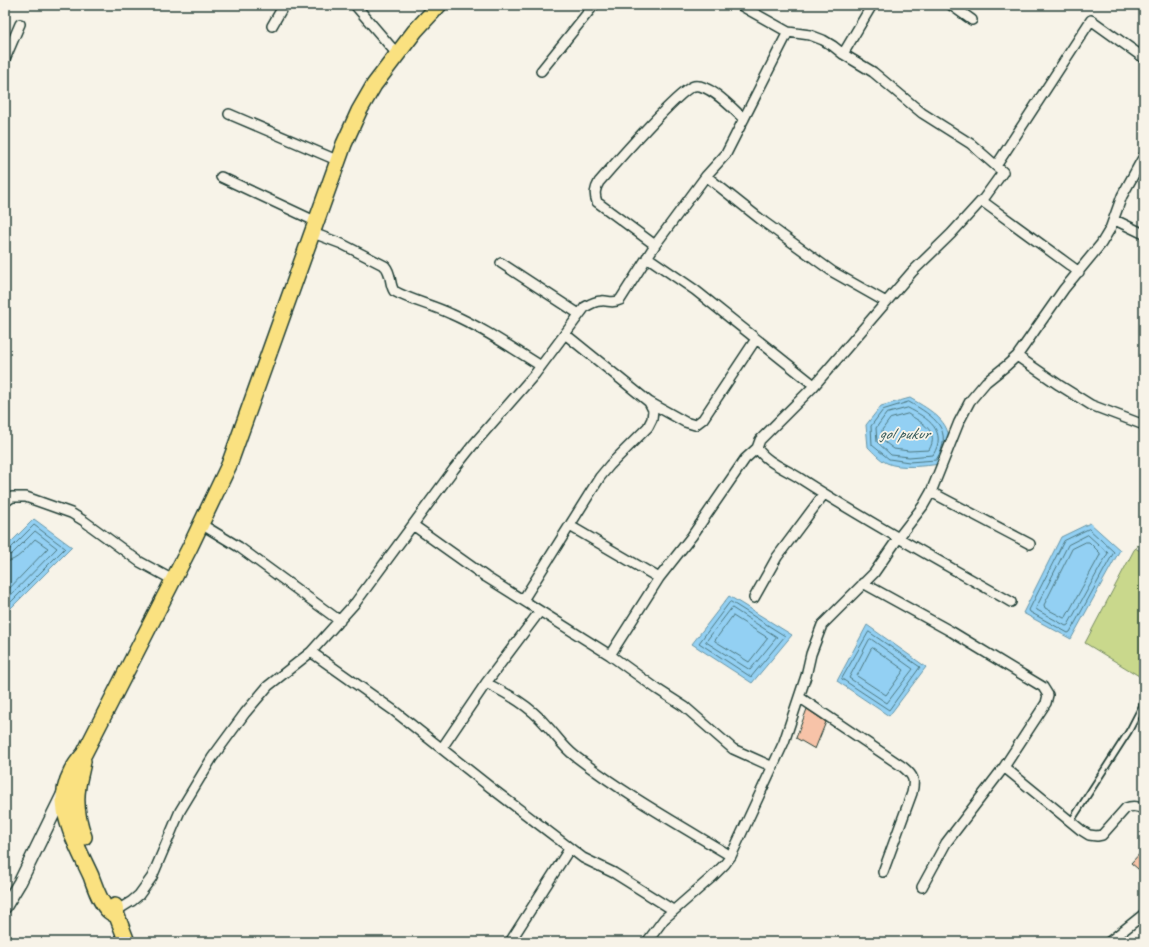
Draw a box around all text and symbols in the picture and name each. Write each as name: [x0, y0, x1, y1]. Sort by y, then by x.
water label: gol pukur: [879, 423, 932, 444]

